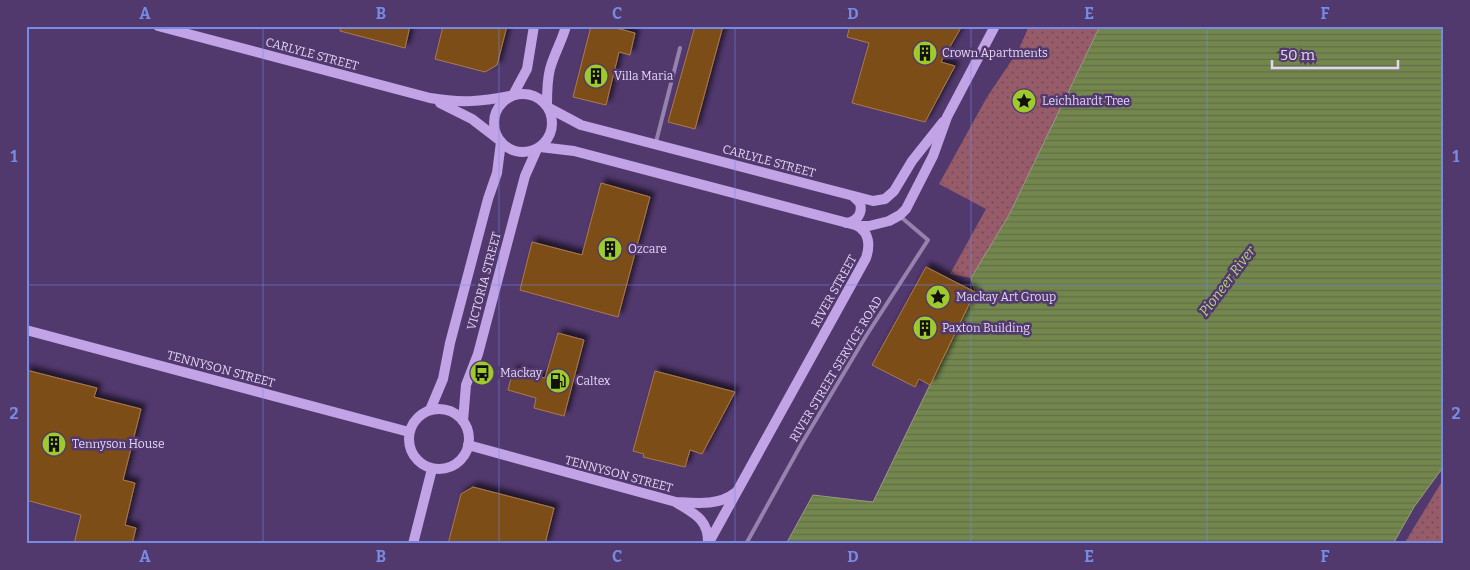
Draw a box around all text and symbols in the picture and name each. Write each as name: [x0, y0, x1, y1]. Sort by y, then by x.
text: A: [139, 4, 151, 23]
text: B: [376, 4, 386, 23]
text: C: [612, 4, 622, 23]
text: D: [847, 4, 859, 23]
text: E: [1084, 4, 1094, 23]
text: F: [1321, 4, 1330, 23]
street label: CARLYLE STREET: [264, 35, 360, 73]
scale bar: [1272, 38, 1399, 70]
building icon: Crown Apartments: [912, 40, 938, 66]
place label: Crown Apartments: [942, 46, 1048, 60]
text: 50 m: [1280, 46, 1316, 64]
building icon: Villa Maria: [583, 63, 609, 89]
place label: Villa Maria: [614, 69, 674, 83]
place icon: Leichhardt Tree: [1011, 88, 1037, 114]
place label: Leichhardt Tree: [1042, 94, 1130, 108]
street label: CARLYLE STREET: [721, 142, 817, 180]
text: 1: [11, 147, 18, 166]
text: 1: [1453, 147, 1460, 166]
street label: VICTORIA STREET: [464, 230, 504, 332]
building icon: Ozcare: [597, 236, 623, 262]
place label: Ozcare: [628, 242, 667, 256]
water label: Pioneer River: [1196, 242, 1260, 319]
street label: RIVER STREET: [808, 252, 860, 330]
place icon: Mackay Art Group: [925, 284, 951, 310]
place label: Mackay Art Group: [956, 290, 1056, 304]
street label: RIVER STREET SERVICE ROAD: [787, 294, 885, 444]
building icon: Paxton Building: [912, 315, 938, 341]
place label: Paxton Building: [942, 321, 1030, 335]
street label: TENNYSON STREET: [166, 348, 276, 390]
bus stop icon: Mackay: [469, 360, 495, 386]
place label: Mackay: [500, 366, 543, 380]
fuel station icon: Caltex: [545, 368, 571, 394]
place label: Caltex: [576, 374, 611, 388]
text: 2: [9, 404, 19, 423]
text: 2: [1451, 404, 1461, 423]
building icon: Tennyson House: [41, 431, 67, 457]
place label: Tennyson House: [72, 437, 165, 451]
street label: TENNYSON STREET: [564, 453, 674, 495]
text: A: [139, 547, 151, 566]
text: B: [376, 547, 386, 566]
text: C: [612, 547, 622, 566]
text: D: [847, 547, 859, 566]
text: E: [1084, 547, 1094, 566]
text: F: [1321, 547, 1330, 566]

